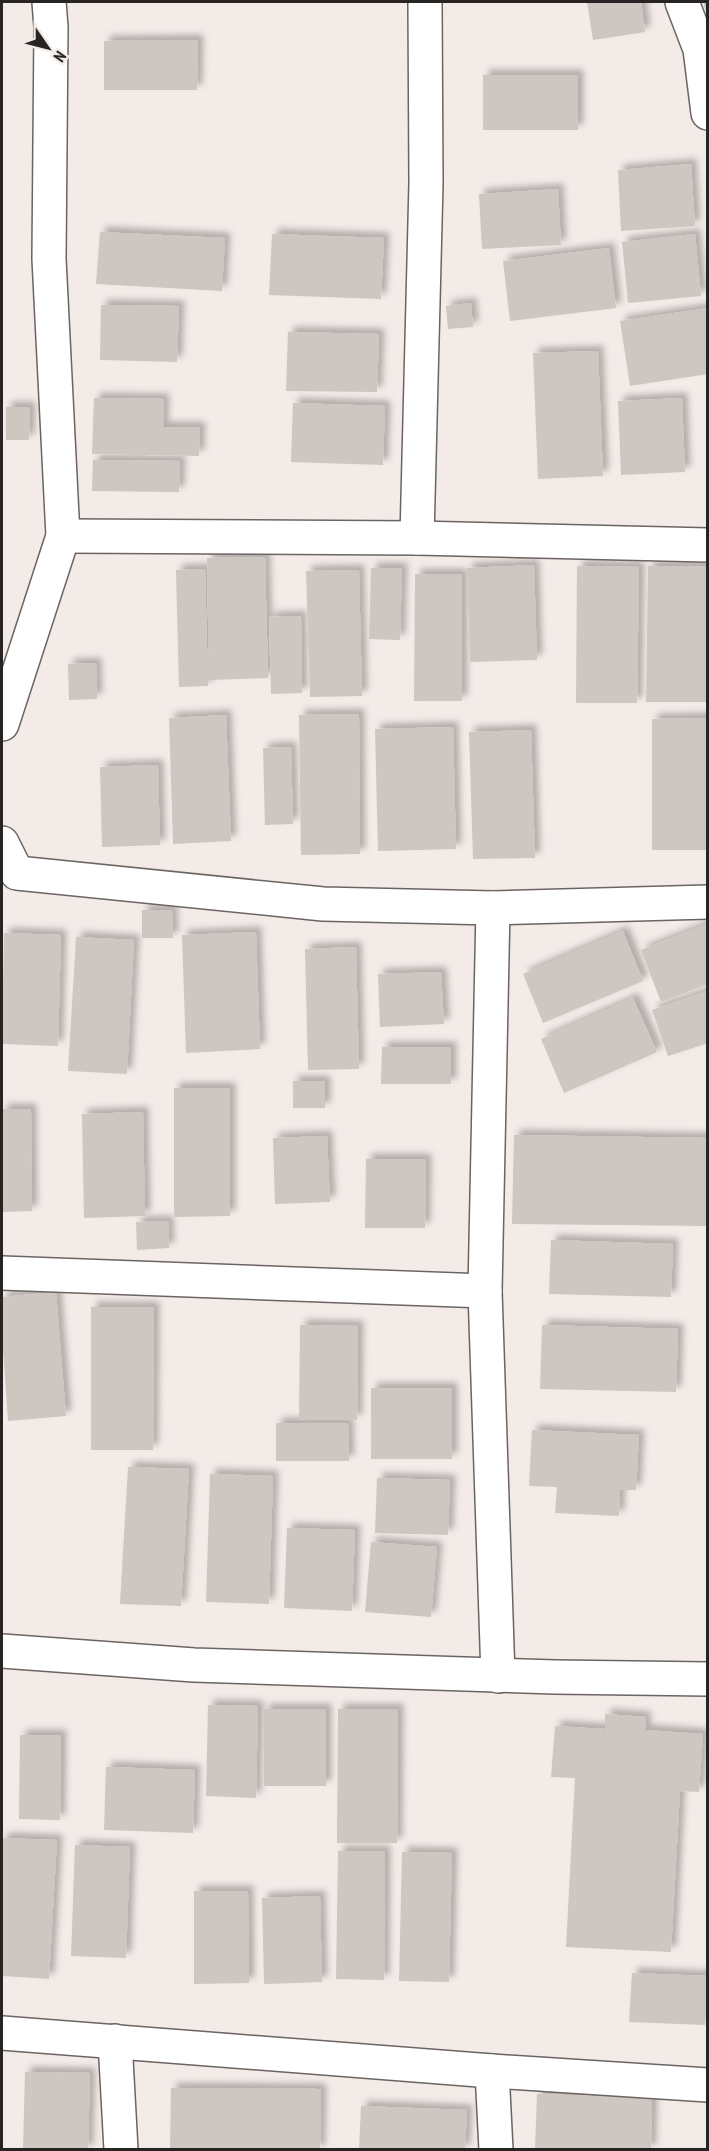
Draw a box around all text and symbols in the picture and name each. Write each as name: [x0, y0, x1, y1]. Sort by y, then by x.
north arrow: [18, 18, 78, 78]
text: N: [50, 47, 71, 66]

